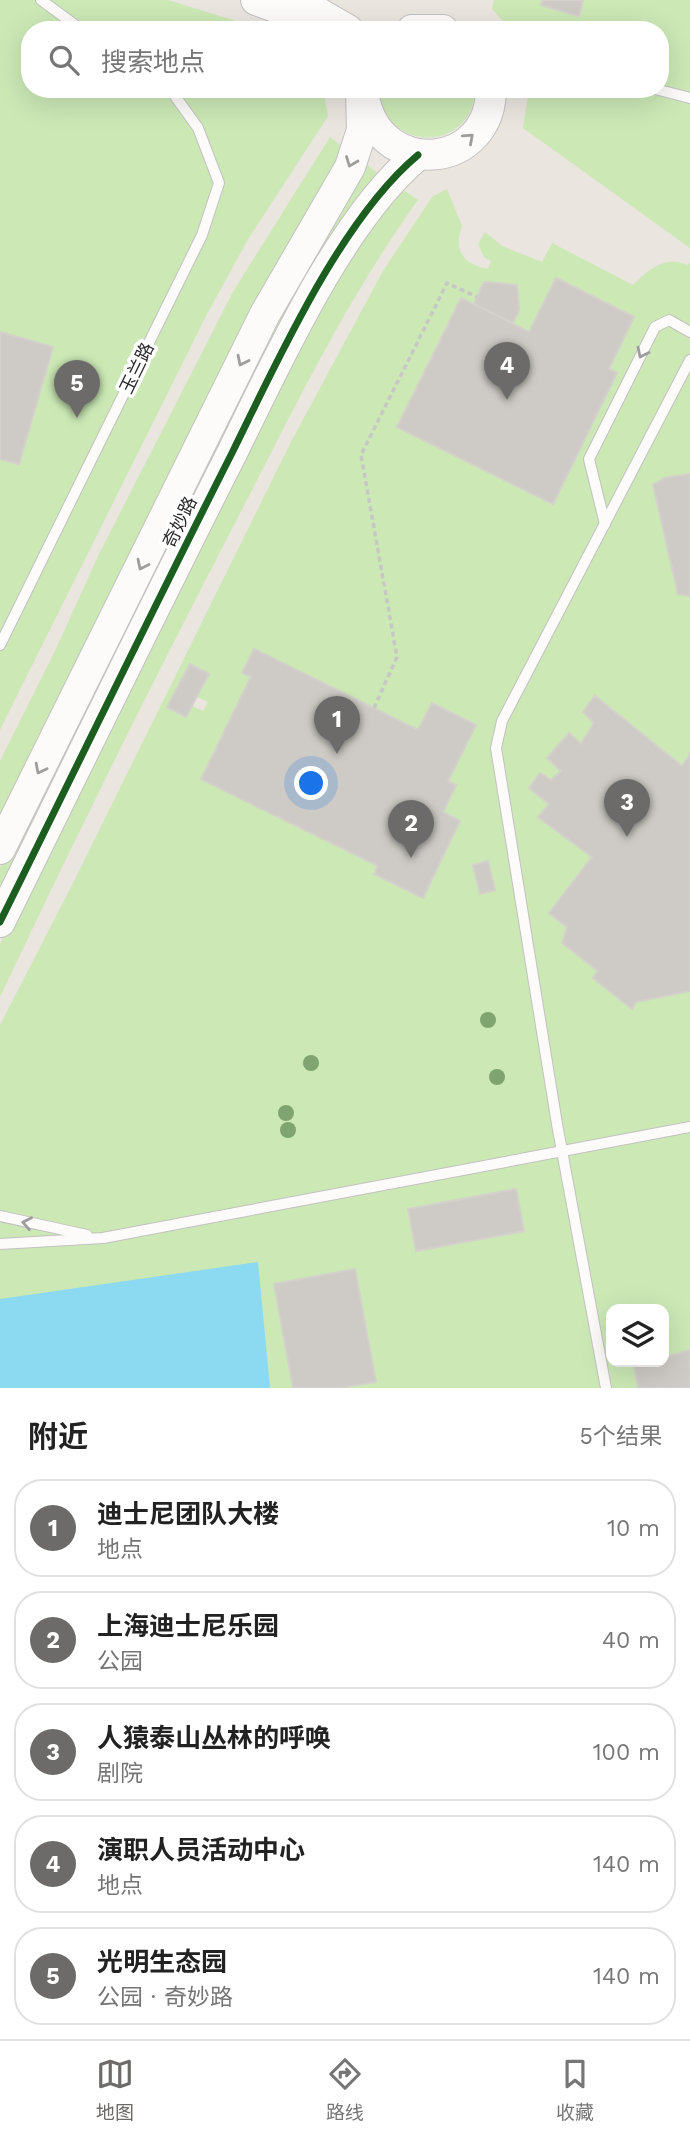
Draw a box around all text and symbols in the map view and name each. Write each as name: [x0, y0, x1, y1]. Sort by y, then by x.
search box: [21, 21, 669, 98]
icon: search: [45, 41, 83, 79]
text: 搜索地点: [101, 47, 205, 77]
one-way arrow: [461, 134, 474, 146]
one-way arrow: [346, 155, 360, 167]
street label: 玉兰路: [115, 339, 158, 397]
pin: 4: [484, 342, 530, 400]
one-way arrow: [637, 346, 651, 358]
one-way arrow: [236, 354, 250, 366]
pin: 5: [54, 360, 100, 418]
street label: 奇妙路: [158, 493, 201, 551]
one-way arrow: [136, 558, 150, 570]
pin: 1: [314, 696, 360, 754]
one-way arrow: [34, 762, 48, 774]
your location: [294, 766, 328, 800]
pin: 3: [604, 779, 650, 837]
pin: 2: [388, 800, 434, 858]
one-way arrow: [21, 1217, 33, 1232]
map controls: [606, 1304, 669, 1367]
button: layers: [606, 1304, 669, 1367]
text: 附近: [28, 1419, 88, 1454]
text: 5个结果: [580, 1423, 662, 1450]
text: 迪士尼团队大楼: [97, 1499, 279, 1529]
text: 1: [48, 1515, 58, 1542]
text: 10 m: [607, 1515, 660, 1542]
text: 地点: [97, 1536, 143, 1563]
text: 上海迪士尼乐园: [97, 1611, 279, 1641]
text: 2: [46, 1627, 60, 1654]
text: 40 m: [602, 1627, 660, 1654]
text: 公园: [97, 1648, 143, 1675]
text: 人猿泰山丛林的呼唤: [97, 1723, 331, 1753]
text: 3: [46, 1739, 60, 1766]
text: 100 m: [593, 1739, 660, 1766]
text: 剧院: [97, 1760, 143, 1787]
text: 演职人员活动中心: [97, 1835, 305, 1865]
text: 4: [46, 1851, 60, 1878]
text: 140 m: [593, 1851, 660, 1878]
text: 地点: [97, 1872, 143, 1899]
text: 光明生态园: [97, 1947, 227, 1977]
text: 5: [46, 1963, 60, 1990]
text: 140 m: [593, 1963, 660, 1990]
text: 公园 · 奇妙路: [97, 1984, 233, 2011]
tab: 地图: [96, 2055, 134, 2124]
tab: 路线: [326, 2055, 364, 2124]
tab: 收藏: [556, 2055, 594, 2124]

